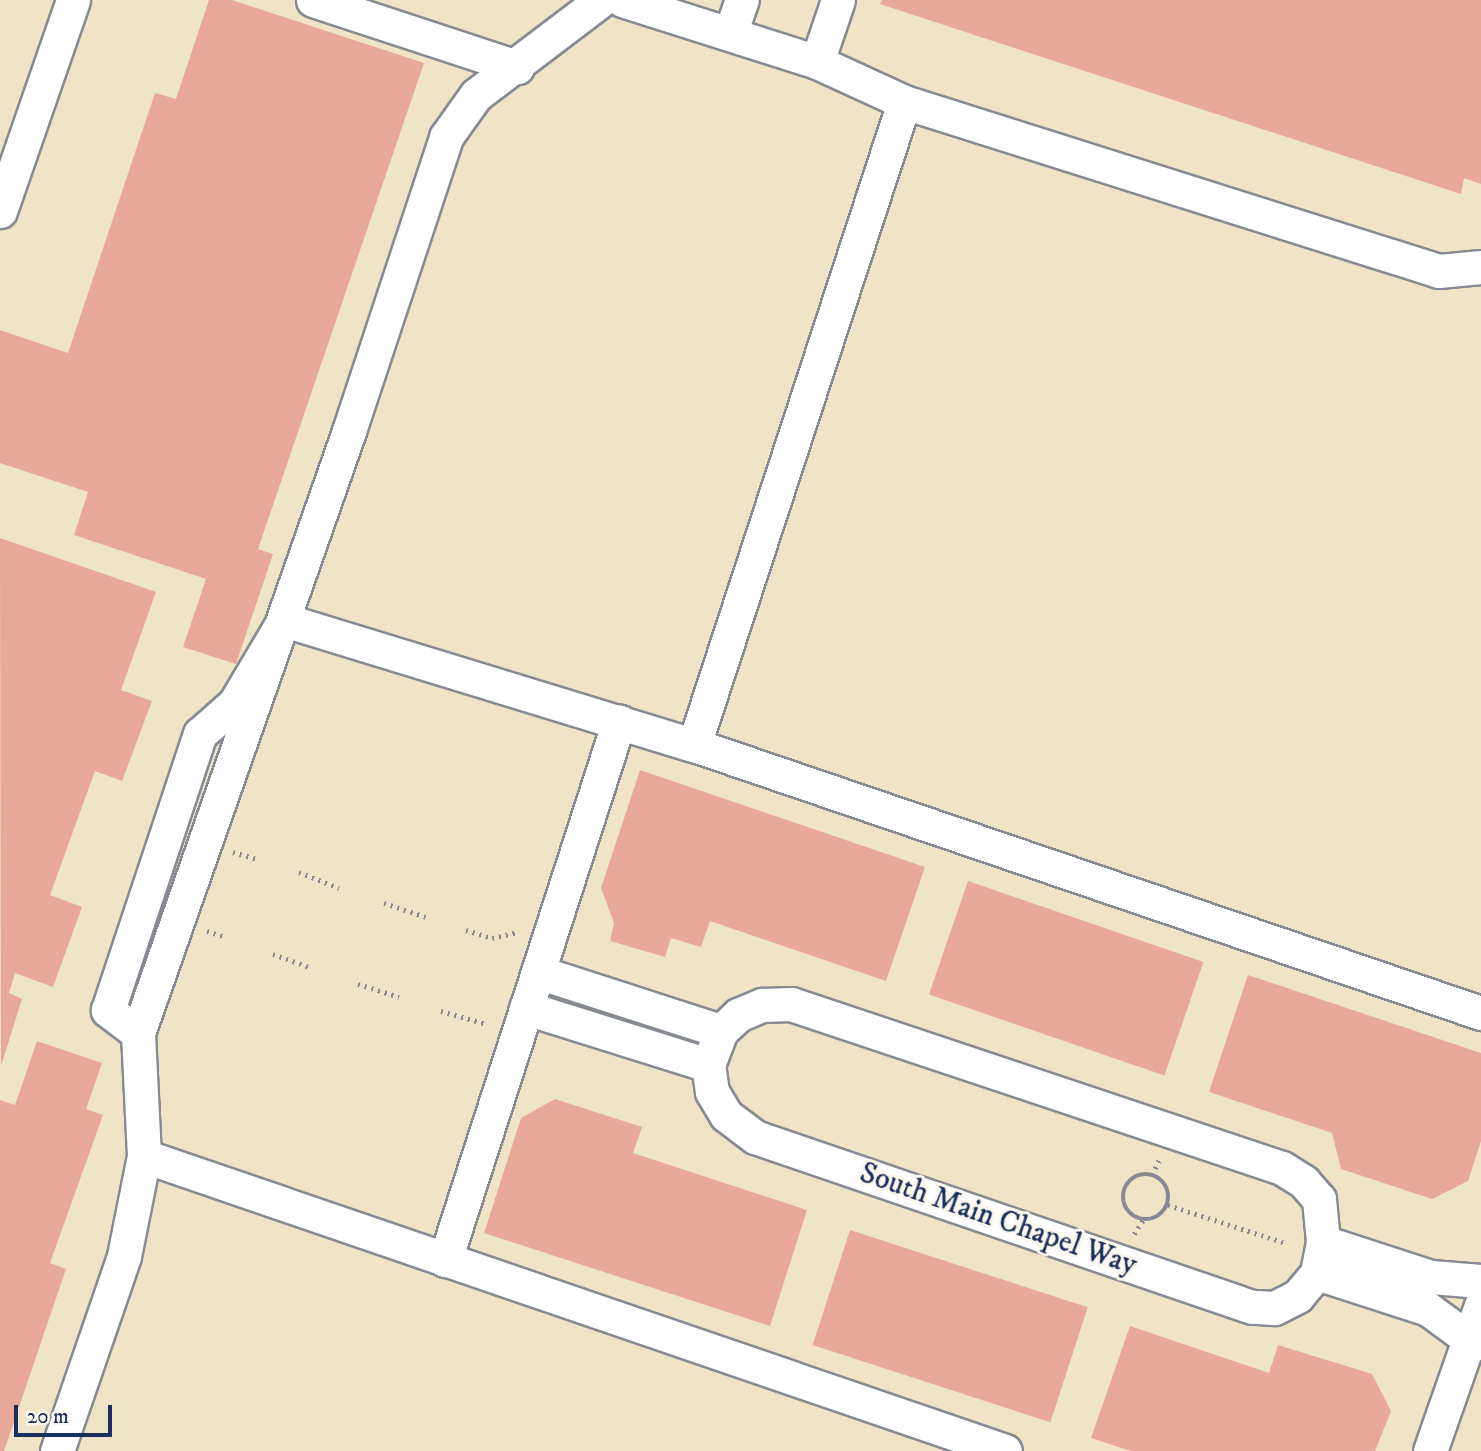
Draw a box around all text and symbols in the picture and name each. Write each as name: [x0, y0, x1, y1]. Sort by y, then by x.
street label: South Main Chapel Way: [855, 1156, 1141, 1284]
scale bar: [18, 1392, 116, 1436]
text: 20 m: [27, 1404, 69, 1430]

